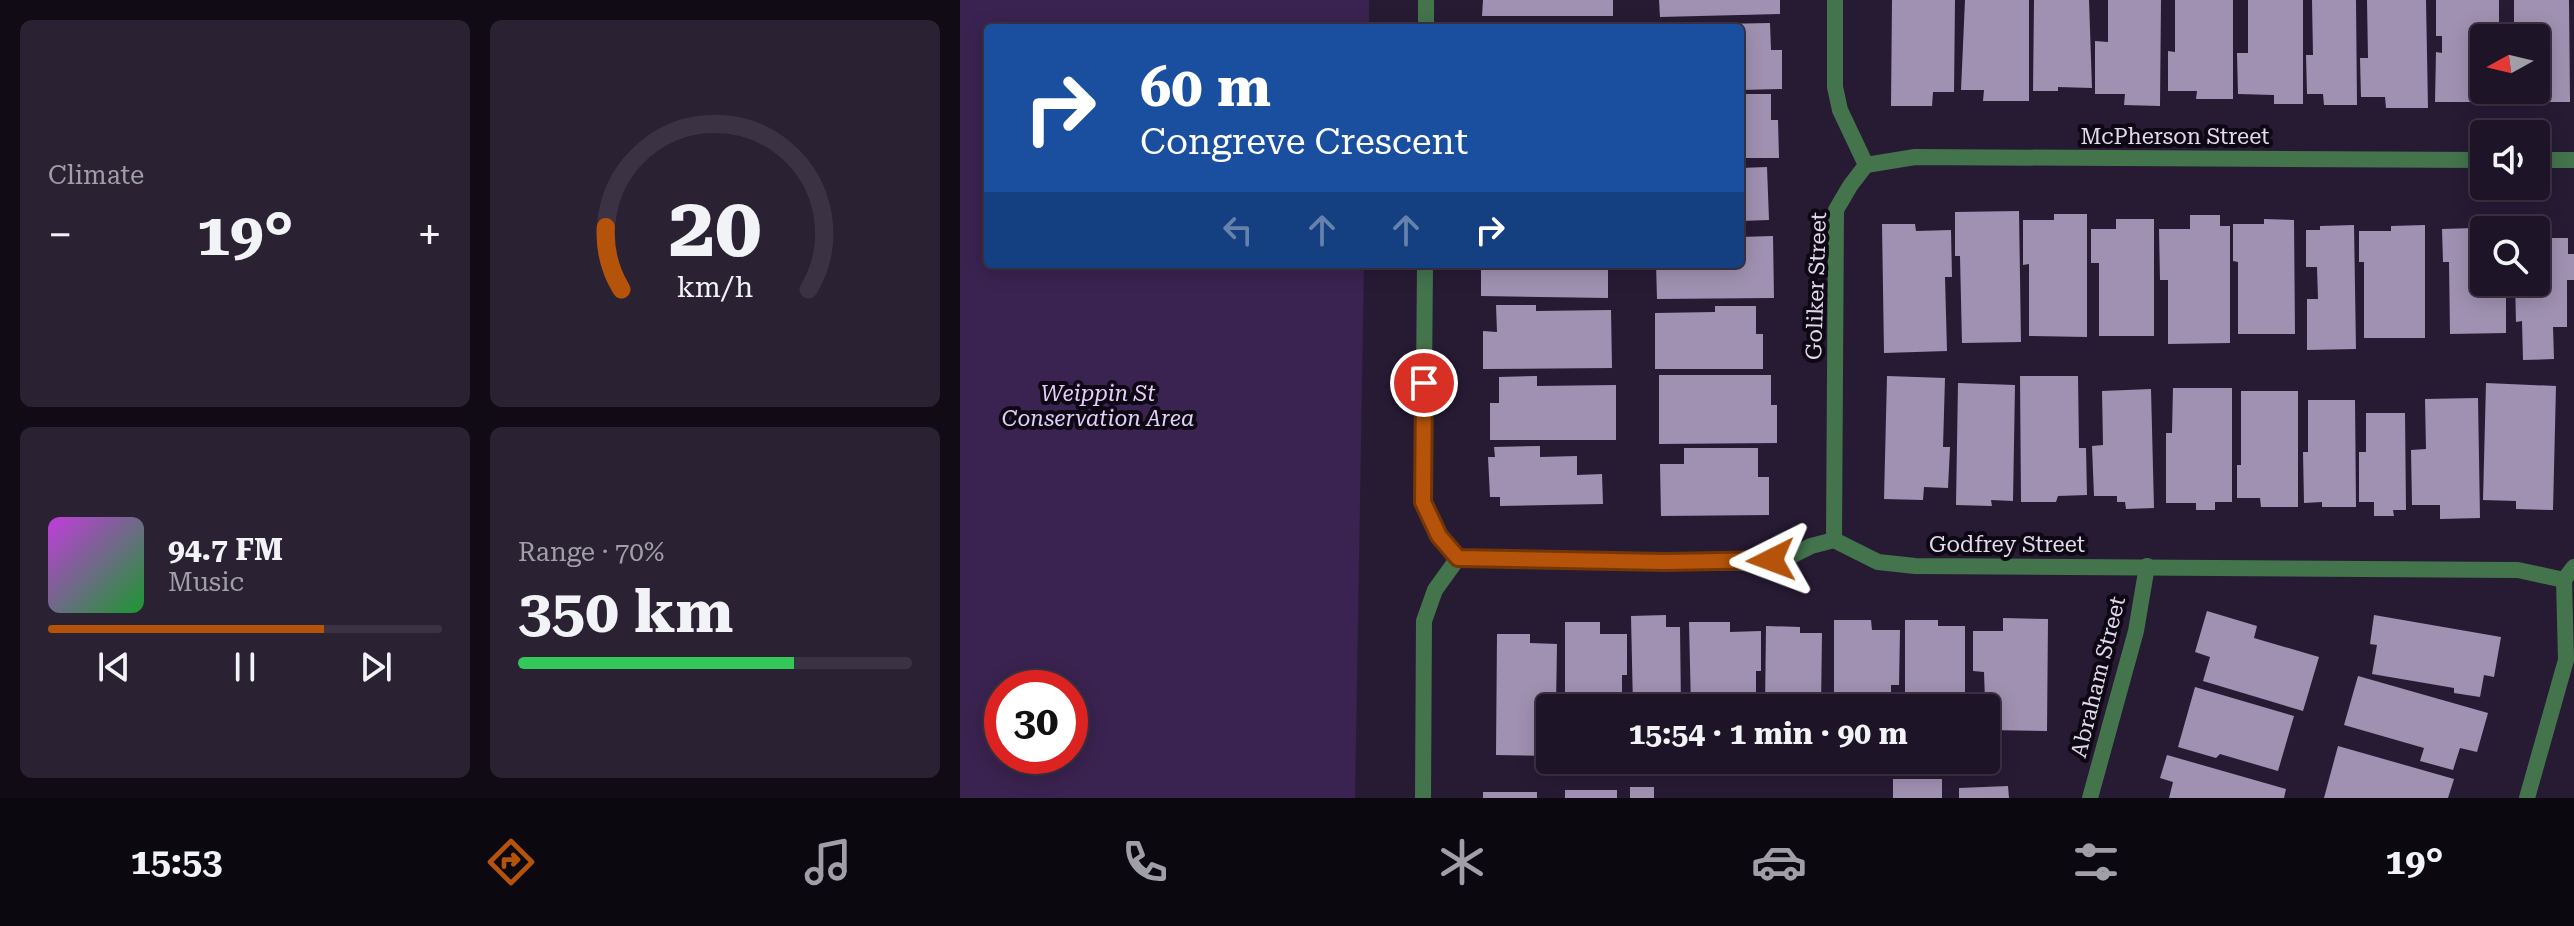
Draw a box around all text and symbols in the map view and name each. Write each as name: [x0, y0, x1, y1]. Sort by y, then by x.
north arrow: [2470, 24, 2550, 104]
map controls: [2470, 24, 2550, 296]
text: 60 m: [1140, 54, 1271, 120]
icon: right: [1008, 56, 1112, 160]
button: sound: [2470, 120, 2550, 200]
text: Congreve Crescent: [1140, 121, 1468, 163]
street label: McPherson Street: [2080, 124, 2270, 149]
text: Climate: [48, 160, 144, 190]
text: 20: [668, 178, 762, 275]
text: 19°: [196, 199, 294, 270]
icon: left: [1216, 208, 1260, 252]
icon: ahead: [1300, 208, 1344, 252]
icon: ahead: [1384, 208, 1428, 252]
icon: right: [1468, 208, 1512, 252]
text: −: [48, 209, 73, 261]
text: +: [417, 209, 442, 261]
street label: Goliker Street: [1801, 212, 1831, 360]
button: search: [2470, 216, 2550, 296]
text: km/h: [677, 270, 753, 304]
pin: [1390, 349, 1458, 417]
icon: arrive: [1402, 361, 1446, 405]
park label: Weippin St Conservation Area: [1002, 381, 1194, 431]
position arrow: [1729, 518, 1813, 602]
text: 94.7 FM: [168, 532, 283, 567]
street label: Godfrey Street: [1929, 532, 2085, 557]
text: Range · 70%: [518, 537, 664, 567]
text: Music: [168, 567, 244, 597]
text: 350 km: [518, 576, 733, 647]
street label: Abraham Street: [2066, 594, 2130, 760]
icon: previous: [92, 645, 136, 689]
icon: pause: [223, 645, 267, 689]
icon: next: [354, 645, 398, 689]
speed limit sign: 30: [984, 670, 1088, 774]
text: 15:54 · 1 min · 90 m: [1628, 716, 1908, 751]
icon: directions: [483, 834, 539, 890]
icon: music: [800, 834, 856, 890]
icon: phone: [1117, 834, 1173, 890]
icon: climate: [1434, 834, 1490, 890]
icon: car: [1751, 834, 1807, 890]
icon: filters: [2068, 834, 2124, 890]
text: 15:53: [130, 841, 222, 883]
text: 19°: [2385, 841, 2443, 883]

